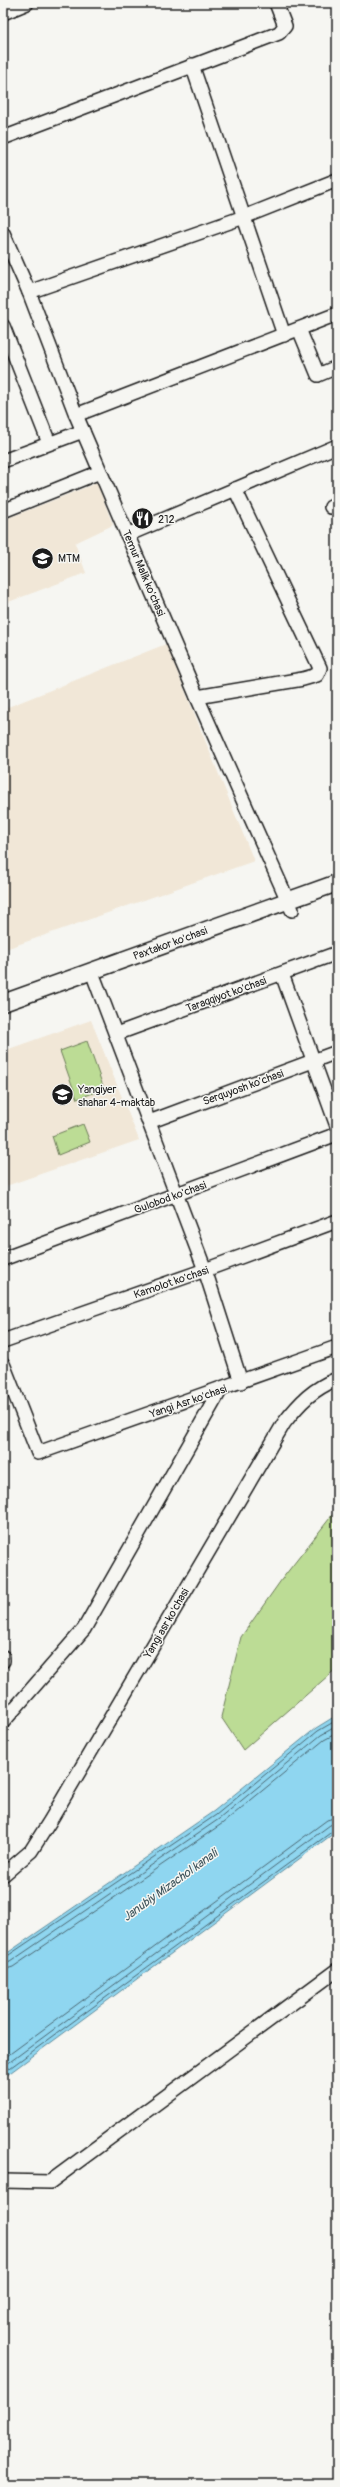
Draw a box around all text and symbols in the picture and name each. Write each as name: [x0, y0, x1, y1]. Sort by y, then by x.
restaurant icon: 212: [129, 506, 155, 532]
place label: 212: [158, 513, 175, 526]
street label: Temur Malik ko'chasi: [120, 528, 168, 618]
school or university icon: MTM: [29, 545, 55, 571]
place label: MTM: [58, 552, 80, 565]
street label: Paxtakor ko'chasi: [131, 924, 209, 963]
street label: Taraqqiyot ko'chasi: [184, 974, 268, 1015]
street label: Serquyosh ko'chasi: [201, 1067, 285, 1108]
school or university icon: Yangiyer shahar 4-maktab: [49, 1082, 75, 1108]
place label: Yangiyer shahar 4-maktab: [77, 1083, 155, 1109]
street label: Gulobod ko'chasi: [132, 1178, 208, 1217]
street label: Kamolot ko'chasi: [132, 1264, 210, 1301]
street label: Yangi Asr ko'chasi: [147, 1382, 228, 1421]
street label: Yangi asr ko'chasi: [141, 1586, 192, 1661]
water label: Janubiy Mizachol kanali: [120, 1845, 222, 1925]

